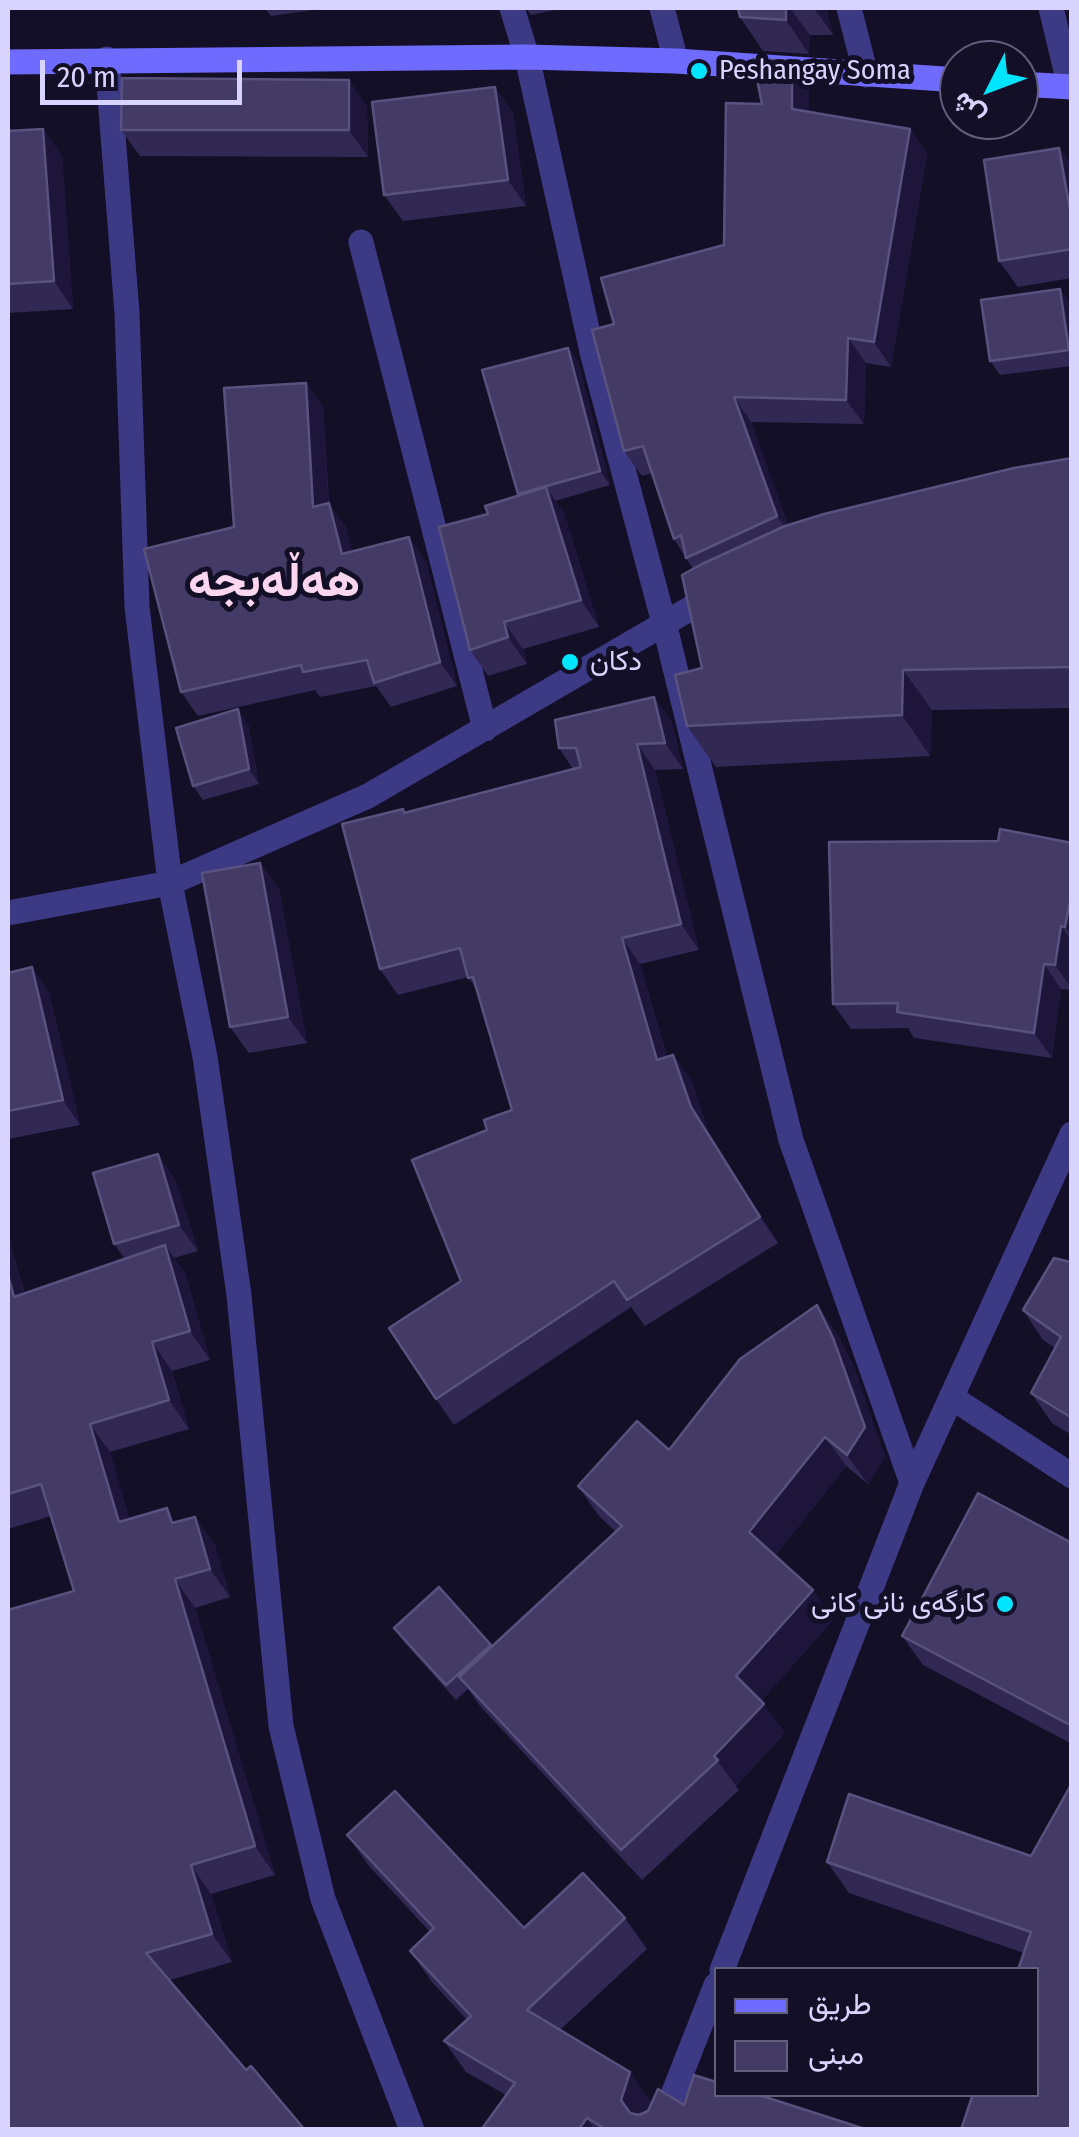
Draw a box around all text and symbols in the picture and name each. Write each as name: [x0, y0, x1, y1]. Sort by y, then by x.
scale bar: [45, 40, 248, 102]
north arrow: [939, 40, 1039, 140]
place label: Peshangay Soma: [719, 54, 911, 88]
text: 20 m: [57, 59, 116, 95]
marker: Peshangay Soma: [688, 60, 710, 82]
text: ش: [944, 86, 991, 133]
district label: ھەڵەبجە: [188, 554, 360, 612]
place label: دكان: [590, 645, 642, 679]
marker: دكان: [559, 651, 581, 673]
place label: کارگەی نانی کانی: [811, 1587, 985, 1621]
marker: کارگەی نانی کانی: [994, 1593, 1016, 1615]
legend: [714, 1967, 1039, 2097]
text: طريق: [808, 1986, 872, 2022]
text: مبنى: [808, 2036, 864, 2072]

